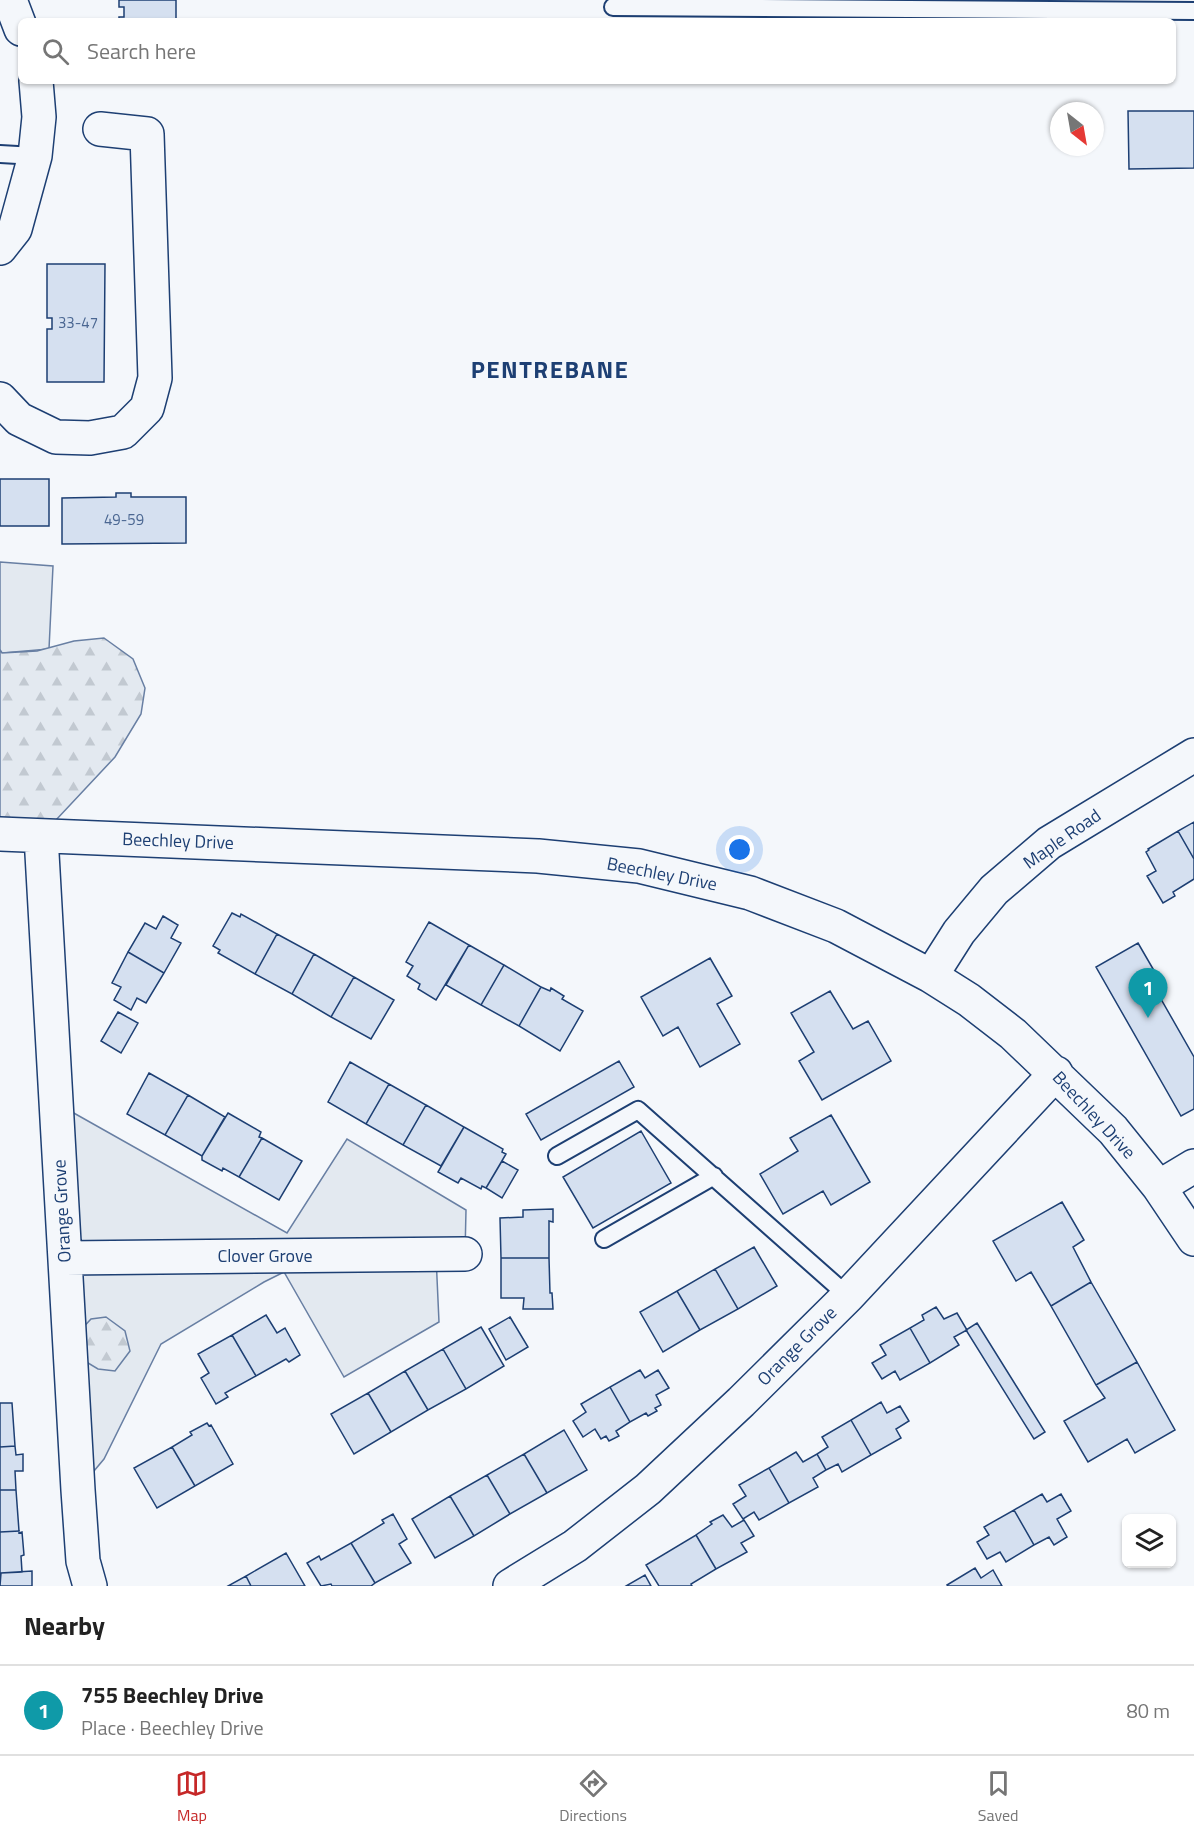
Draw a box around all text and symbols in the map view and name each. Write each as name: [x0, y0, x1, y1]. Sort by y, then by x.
search box: [18, 18, 1176, 84]
text: Search here: [87, 34, 196, 68]
icon: search: [39, 35, 72, 68]
north arrow: [1050, 102, 1104, 156]
house number: 33-47: [58, 311, 98, 334]
district label: PENTREBANE: [471, 351, 629, 387]
house number: 49-59: [104, 508, 144, 531]
street label: Maple Road: [1017, 802, 1106, 875]
street label: Beechley Drive: [122, 825, 234, 856]
your location: [725, 835, 754, 864]
street label: Beechley Drive: [605, 850, 720, 897]
pin: 1: [1128, 968, 1168, 1018]
street label: Beechley Drive: [1046, 1065, 1142, 1165]
street label: Orange Grove: [45, 1159, 78, 1263]
street label: Clover Grove: [217, 1242, 313, 1269]
street label: Orange Grove: [751, 1300, 843, 1392]
map controls: [1122, 1514, 1176, 1568]
button: layers: [1122, 1514, 1176, 1568]
text: Nearby: [24, 1606, 105, 1645]
text: 755 Beechley Drive: [81, 1678, 263, 1712]
text: 1: [38, 1695, 49, 1726]
text: 80 m: [1126, 1695, 1170, 1726]
text: Place · Beechley Drive: [81, 1712, 264, 1743]
tab: Map: [175, 1767, 208, 1827]
tab: Directions: [559, 1767, 627, 1827]
tab: Saved: [978, 1767, 1019, 1827]

